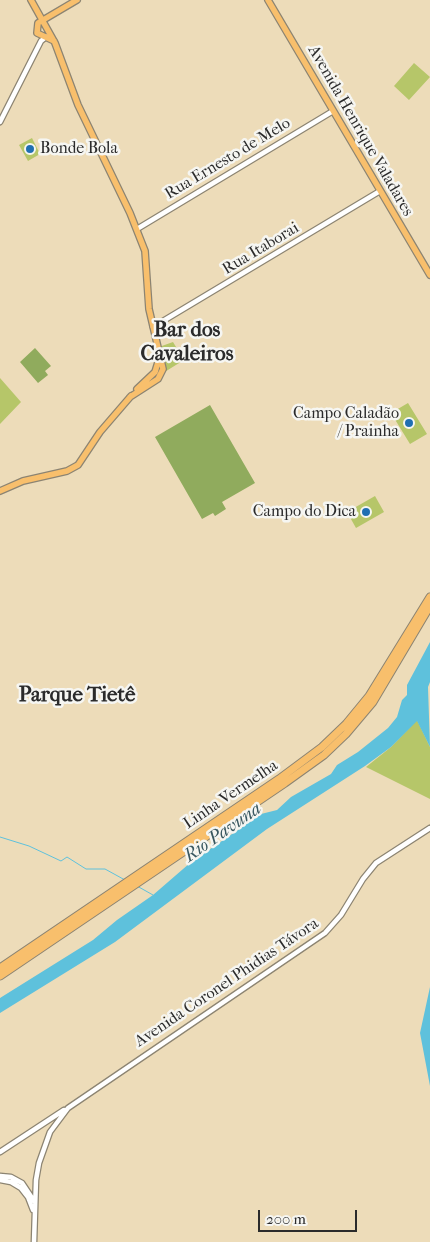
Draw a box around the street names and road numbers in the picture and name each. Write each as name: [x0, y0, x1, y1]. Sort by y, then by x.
street label: Avenida Henrique Valadares: [303, 42, 417, 220]
street label: Rua Ernesto de Melo: [162, 114, 294, 204]
street label: Rua Itaborai: [219, 219, 303, 279]
street label: Linha Vermelha: [180, 756, 282, 834]
street label: Avenida Coronel Phidias Távora: [132, 914, 322, 1052]

